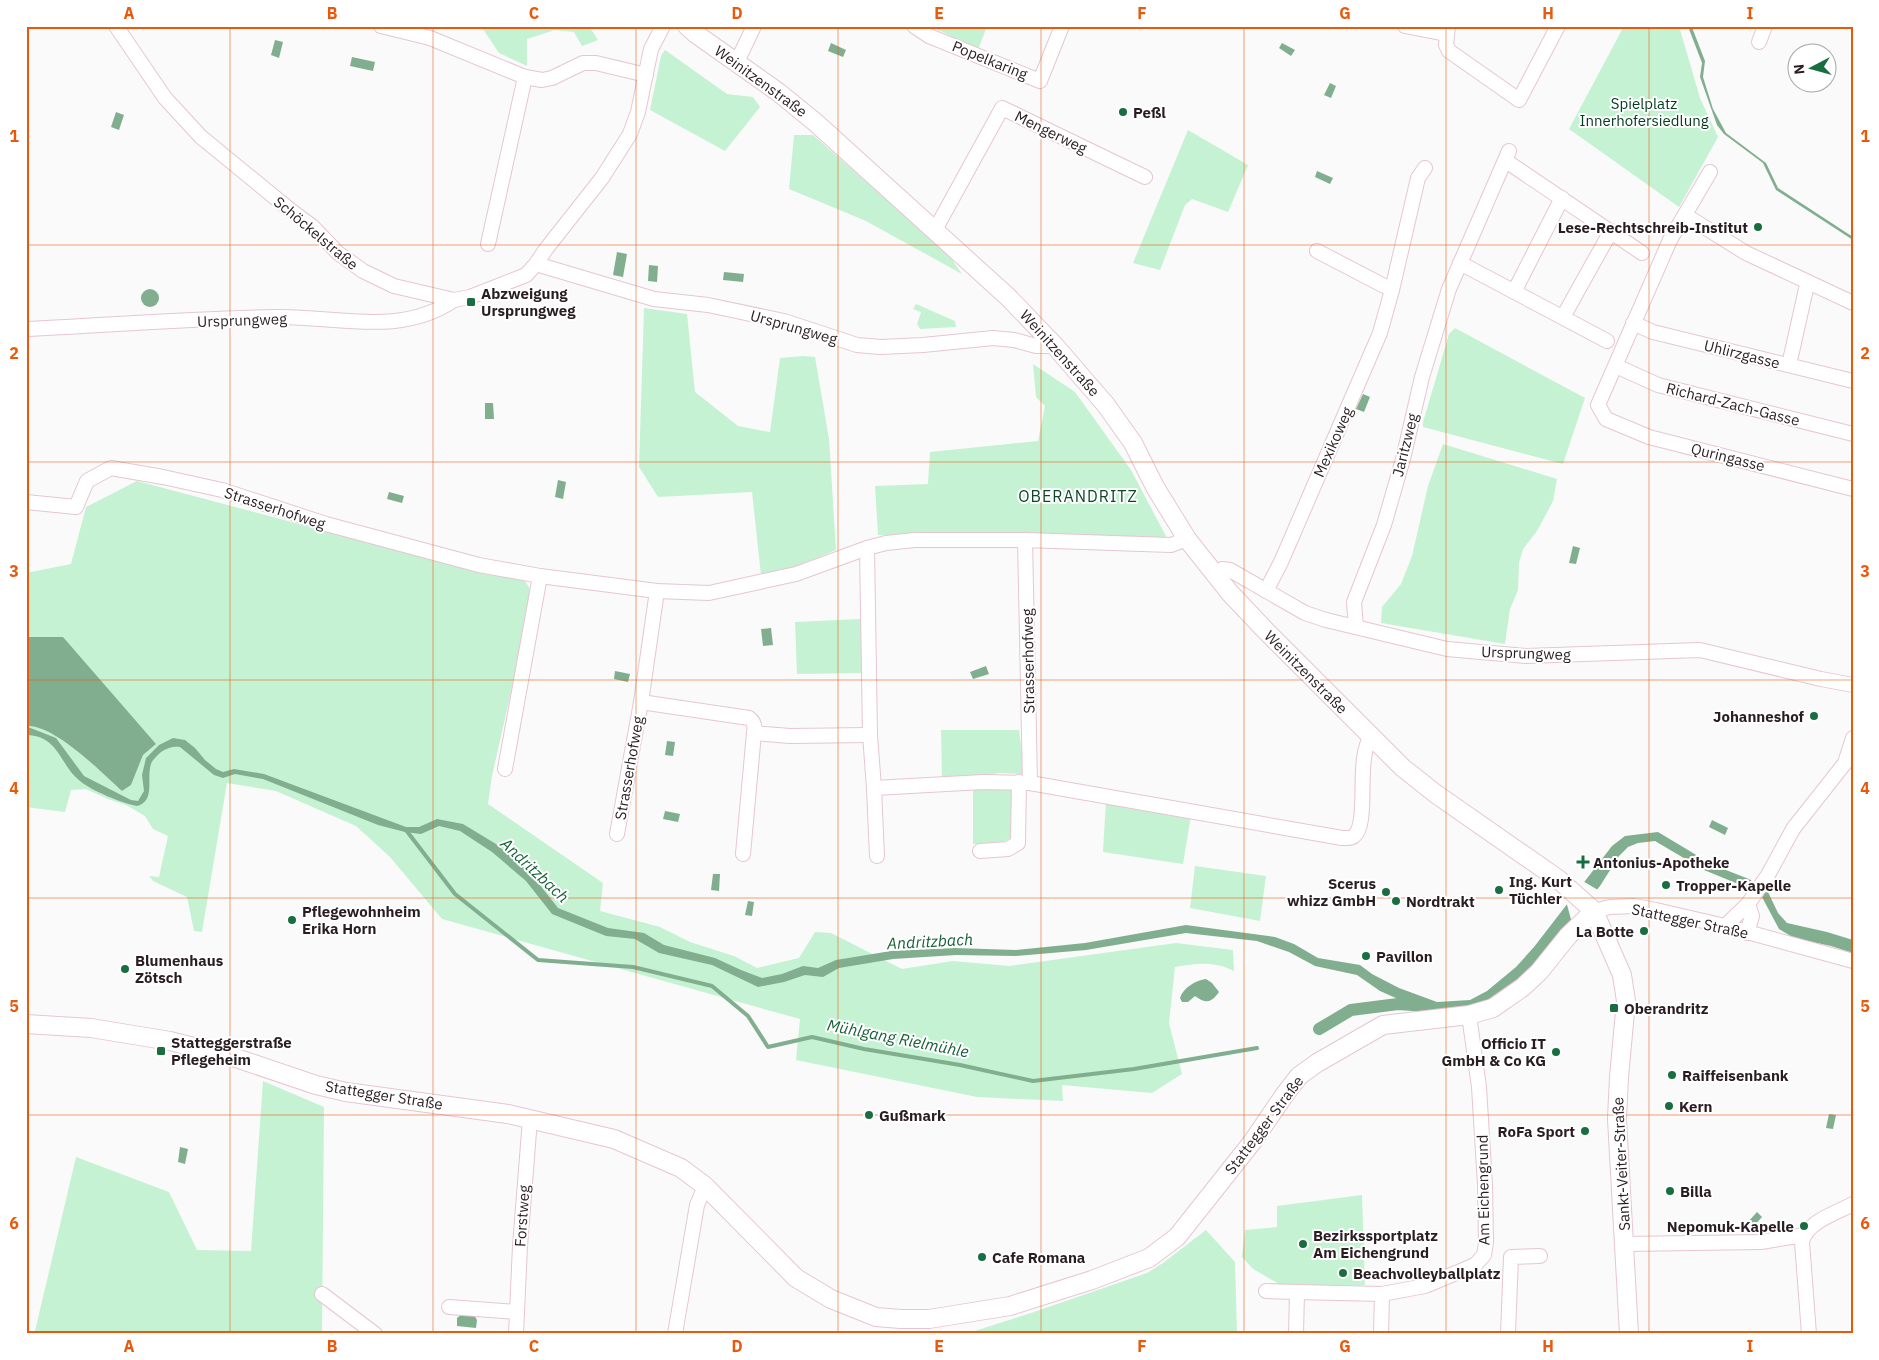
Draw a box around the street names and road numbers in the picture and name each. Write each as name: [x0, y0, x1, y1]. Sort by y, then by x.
street label: Popelkaring: [949, 36, 1031, 84]
street label: Weinitzenstraße: [711, 41, 811, 121]
street label: Mengerweg: [1012, 106, 1090, 158]
street label: Schöckelstraße: [270, 192, 362, 274]
street label: Ursprungweg: [748, 305, 840, 349]
street label: Weinitzenstraße: [1016, 306, 1104, 400]
street label: Ursprungweg: [197, 309, 287, 331]
street label: Uhlirzgasse: [1702, 335, 1782, 373]
street label: Richard-Zach-Gasse: [1664, 378, 1802, 430]
street label: Mexikoweg: [1309, 404, 1357, 480]
street label: Jaritzweg: [1388, 411, 1422, 479]
street label: Quringasse: [1689, 439, 1767, 475]
street label: Strasserhofweg: [222, 483, 328, 533]
street label: Strasserhofweg: [1018, 608, 1038, 714]
street label: Weinitzenstraße: [1260, 626, 1352, 718]
street label: Ursprungweg: [1481, 642, 1571, 664]
street label: Strasserhofweg: [611, 715, 647, 821]
street label: Stattegger Straße: [1630, 899, 1750, 943]
street label: Stattegger Straße: [1221, 1072, 1307, 1178]
street label: Stattegger Straße: [324, 1076, 444, 1114]
street label: Sankt-Veiter-Straße: [1608, 1097, 1634, 1231]
street label: Am Eichengrund: [1473, 1134, 1493, 1246]
street label: Forstweg: [510, 1184, 534, 1248]

